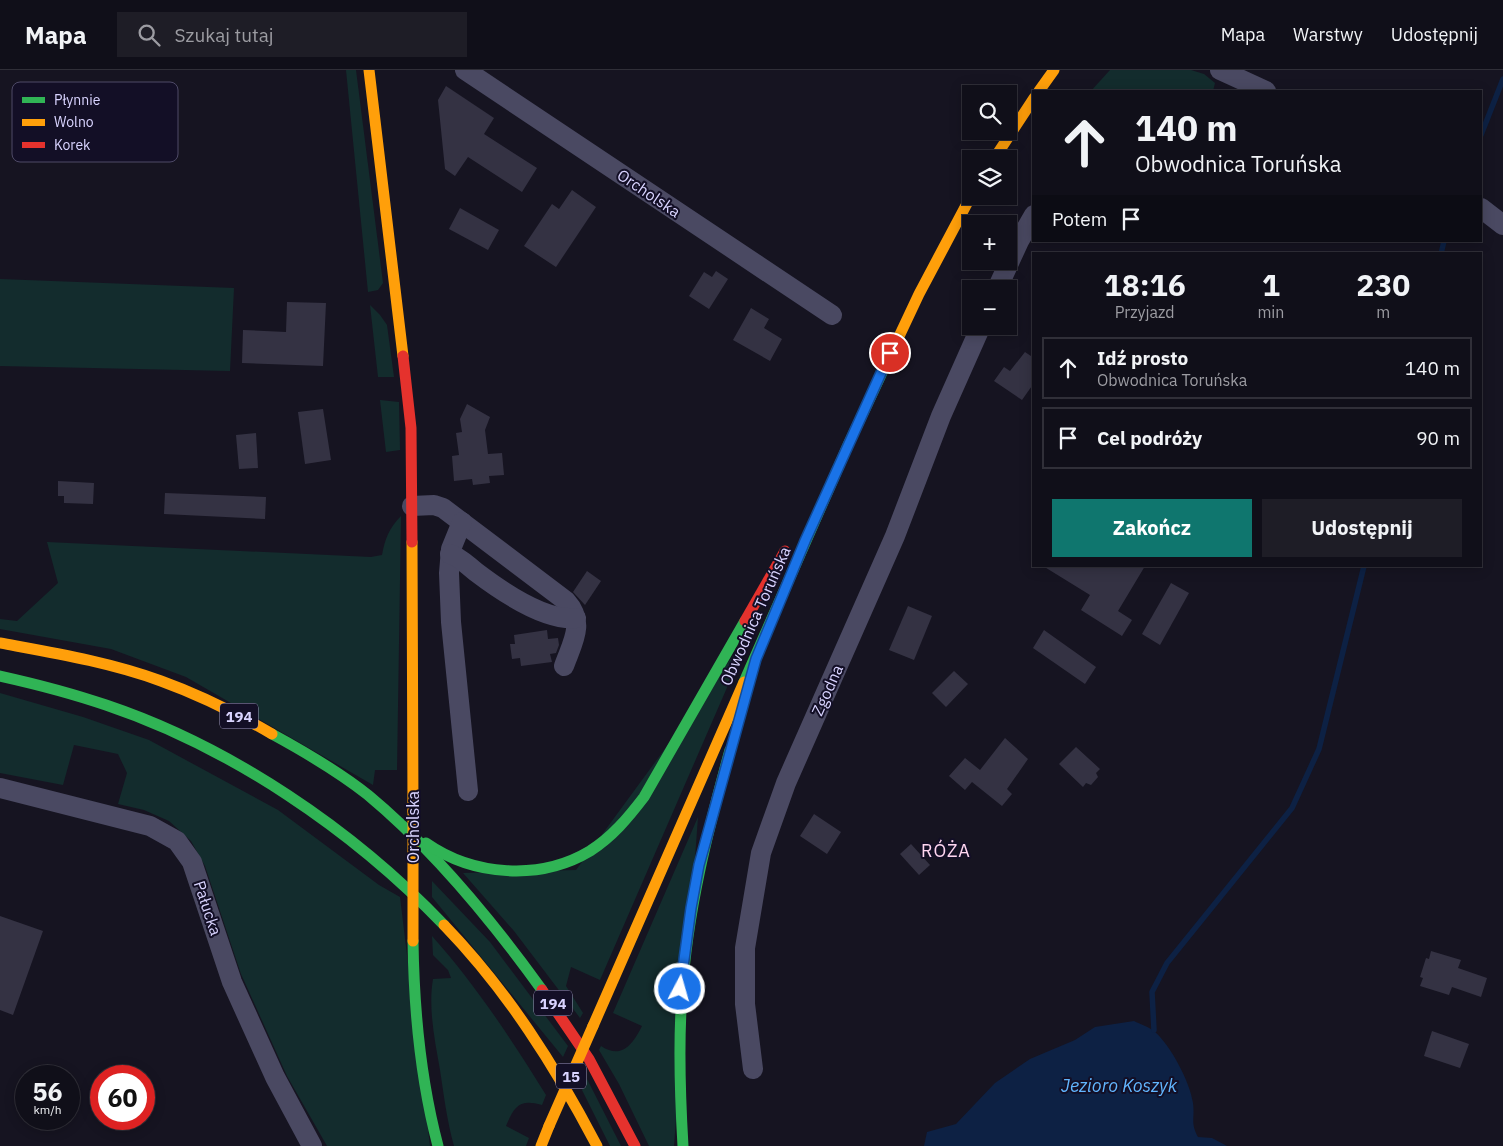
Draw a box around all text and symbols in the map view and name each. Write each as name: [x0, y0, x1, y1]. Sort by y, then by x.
search box: [117, 12, 467, 57]
text: Mapa: [25, 19, 87, 51]
icon: search: [135, 21, 163, 49]
text: Szukaj tutaj: [175, 23, 274, 47]
text: Mapa: [1221, 23, 1265, 46]
text: Warstwy: [1293, 23, 1363, 46]
text: Udostępnij: [1391, 23, 1478, 46]
legend: [12, 82, 178, 162]
map controls: [962, 85, 1017, 335]
button: search: [962, 85, 1017, 140]
text: Płynnie: [54, 91, 101, 109]
text: 140 m: [1135, 105, 1238, 151]
icon: ahead: [1052, 110, 1117, 175]
text: Wolno: [54, 113, 94, 131]
text: Korek: [54, 136, 91, 154]
text: Obwodnica Toruńska: [1135, 149, 1342, 178]
button: layers: [962, 150, 1017, 205]
street label: Orcholska: [613, 165, 685, 222]
icon: arrive: [1117, 205, 1145, 233]
text: Potem: [1052, 207, 1107, 231]
button: +: [962, 215, 1017, 270]
text: 18:16: [1104, 265, 1186, 304]
text: 1: [1262, 265, 1280, 304]
text: 230: [1356, 265, 1410, 304]
button: −: [962, 280, 1017, 335]
text: Przyjazd: [1115, 302, 1175, 322]
text: min: [1257, 302, 1284, 322]
text: m: [1376, 302, 1390, 322]
pin: [869, 332, 911, 374]
icon: arrive: [876, 339, 904, 367]
text: Idź prosto: [1097, 346, 1188, 370]
icon: ahead: [1054, 354, 1082, 382]
text: 140 m: [1405, 356, 1460, 380]
text: Obwodnica Toruńska: [1097, 370, 1247, 390]
icon: arrive: [1054, 424, 1082, 452]
text: Cel podróży: [1097, 426, 1202, 450]
text: 90 m: [1416, 426, 1460, 450]
button: Zakończ: [1052, 499, 1252, 557]
button: Udostępnij: [1262, 499, 1462, 557]
street label: Obwodnica Toruńska: [715, 543, 795, 689]
street label: Zgodna: [807, 661, 847, 719]
road number: 194: [220, 704, 258, 728]
street label: Orcholska: [403, 790, 423, 863]
district label: RÓŻA: [921, 839, 971, 862]
street label: Pałucka: [190, 878, 226, 938]
position arrow: [653, 962, 705, 1014]
road number: 194: [534, 990, 572, 1016]
road number: 15: [556, 1064, 586, 1088]
speed limit sign: 60: [90, 1065, 155, 1130]
water label: Jezioro Koszyk: [1061, 1074, 1178, 1097]
text: 56: [32, 1075, 63, 1108]
text: km/h: [33, 1102, 62, 1117]

